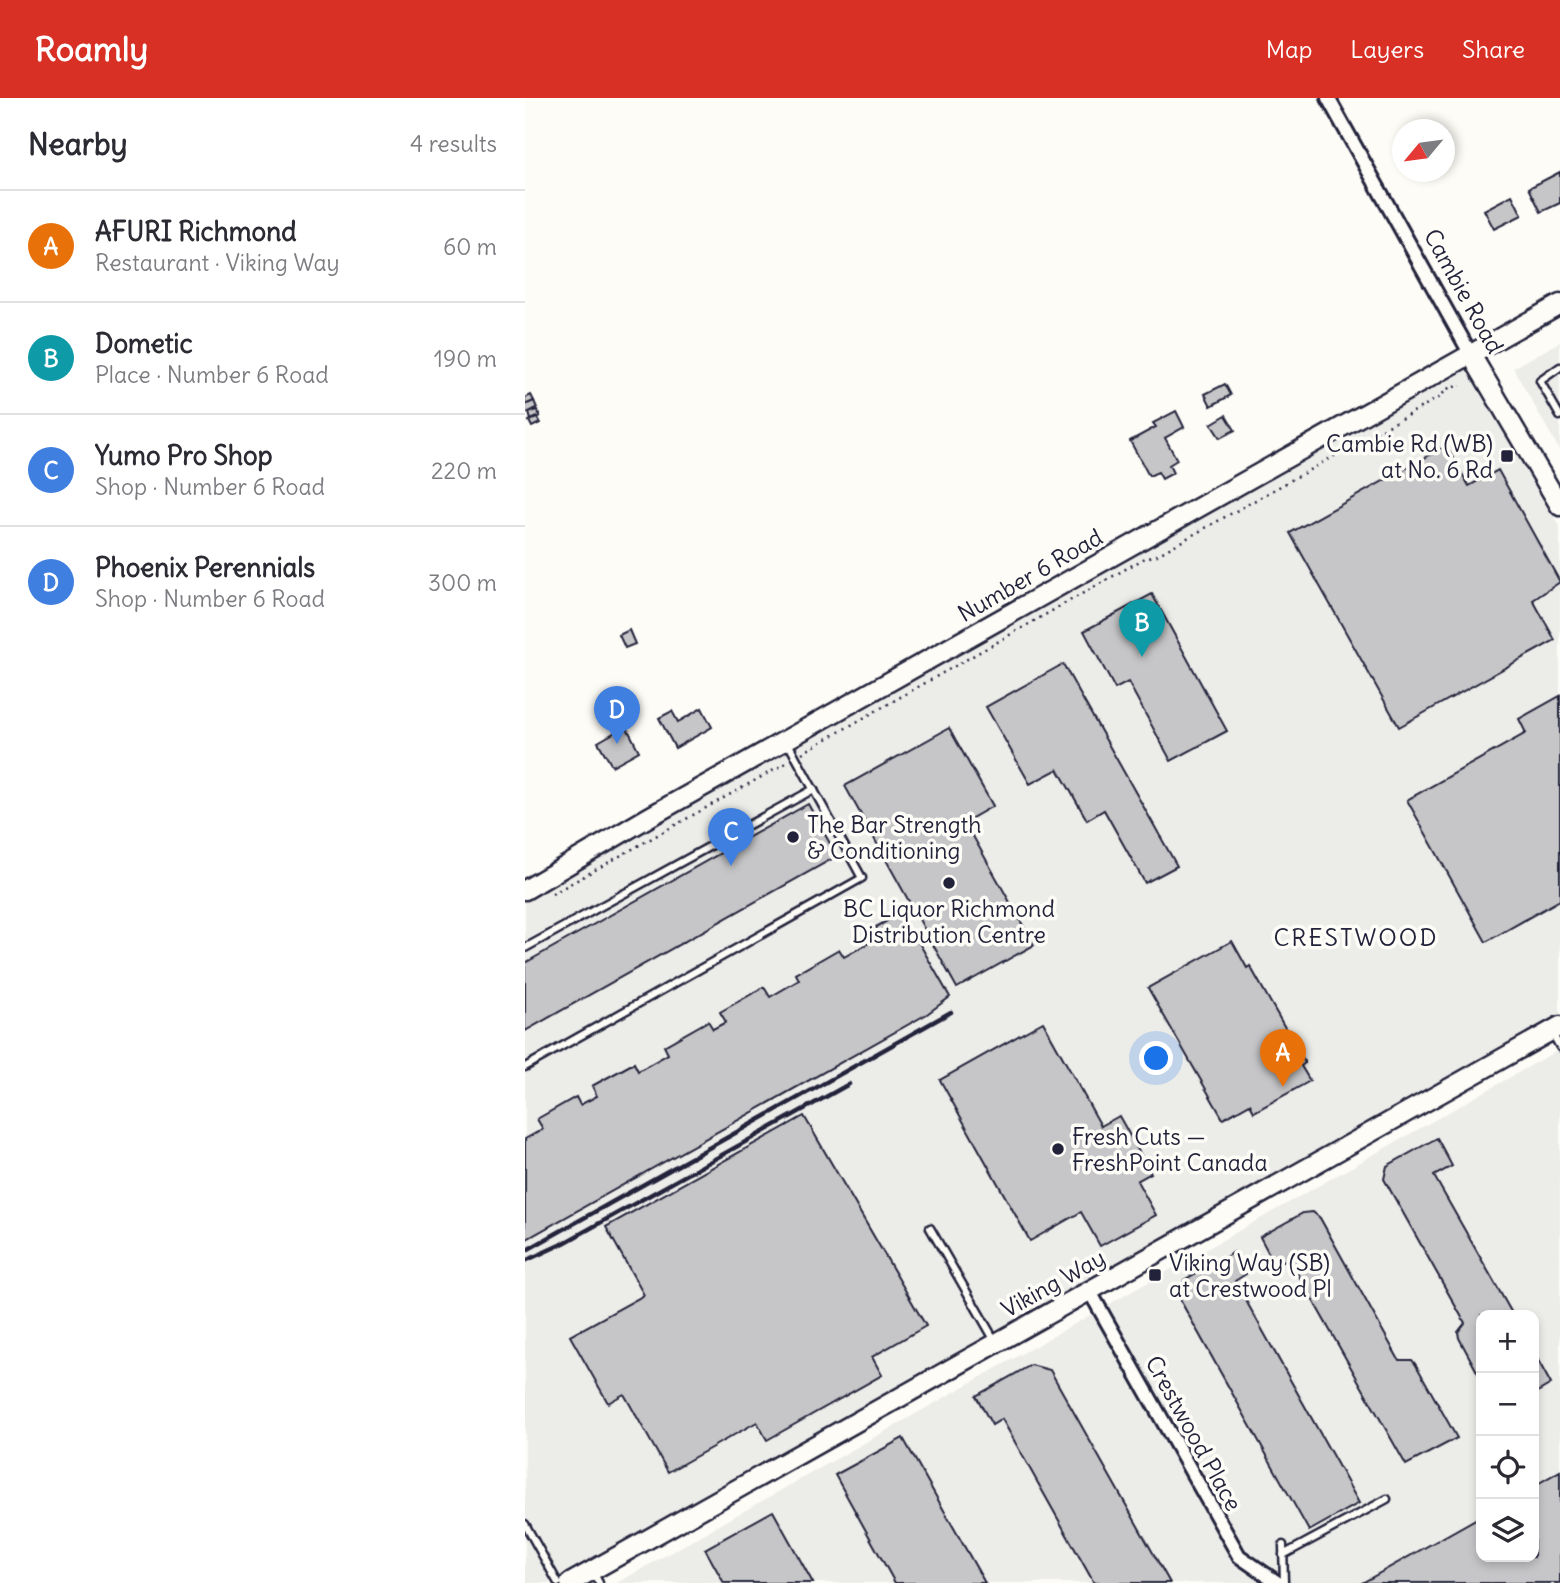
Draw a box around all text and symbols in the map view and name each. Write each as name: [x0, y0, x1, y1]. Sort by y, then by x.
text: Roamly: [35, 28, 148, 70]
text: Map: [1266, 34, 1312, 64]
text: Layers: [1350, 34, 1424, 64]
text: Share: [1462, 34, 1525, 64]
north arrow: [1392, 119, 1455, 182]
text: Nearby: [28, 125, 128, 163]
text: 4 results: [410, 129, 497, 158]
text: AFURI Richmond: [95, 215, 297, 248]
street label: Cambie Road: [1418, 224, 1510, 358]
text: A: [44, 232, 58, 261]
text: 60 m: [443, 232, 497, 261]
text: Restaurant · Viking Way: [95, 248, 340, 277]
text: Dometic: [95, 327, 193, 360]
text: B: [43, 344, 59, 373]
text: 190 m: [434, 344, 497, 373]
text: Place · Number 6 Road: [95, 360, 329, 389]
place label: Cambie Rd (WB) at No. 6 Rd: [1326, 429, 1493, 484]
text: Yumo Pro Shop: [95, 439, 272, 472]
marker: Cambie Rd (WB) at No. 6 Rd: [1499, 448, 1515, 464]
text: C: [43, 456, 59, 485]
text: 220 m: [431, 456, 497, 485]
text: Shop · Number 6 Road: [95, 472, 325, 501]
street label: Number 6 Road: [953, 522, 1107, 628]
text: Phoenix Perennials: [95, 551, 315, 584]
text: D: [43, 568, 59, 597]
text: 300 m: [428, 568, 497, 597]
text: Shop · Number 6 Road: [95, 584, 325, 613]
pin: B: [1119, 599, 1165, 657]
pin: D: [594, 686, 640, 744]
pin: C: [708, 808, 754, 866]
place label: The Bar Strength & Conditioning: [807, 810, 982, 865]
marker: The Bar Strength & Conditioning: [785, 829, 801, 845]
marker: BC Liquor Richmond Distribution Centre: [941, 875, 957, 891]
place label: BC Liquor Richmond Distribution Centre: [843, 894, 1055, 949]
district label: CRESTWOOD: [1274, 922, 1438, 952]
pin: A: [1260, 1029, 1306, 1087]
your location: [1139, 1041, 1173, 1075]
place label: Fresh Cuts — FreshPoint Canada: [1072, 1122, 1268, 1177]
marker: Fresh Cuts — FreshPoint Canada: [1050, 1141, 1066, 1157]
street label: Viking Way: [996, 1243, 1110, 1323]
place label: Viking Way (SB) at Crestwood Pl: [1169, 1248, 1332, 1303]
marker: Viking Way (SB) at Crestwood Pl: [1147, 1267, 1163, 1283]
map controls: [1476, 1310, 1539, 1562]
button: +: [1476, 1310, 1539, 1373]
street label: Crestwood Place: [1139, 1350, 1249, 1516]
button: −: [1476, 1373, 1539, 1436]
button: locate: [1476, 1436, 1539, 1499]
button: layers: [1476, 1499, 1539, 1562]

